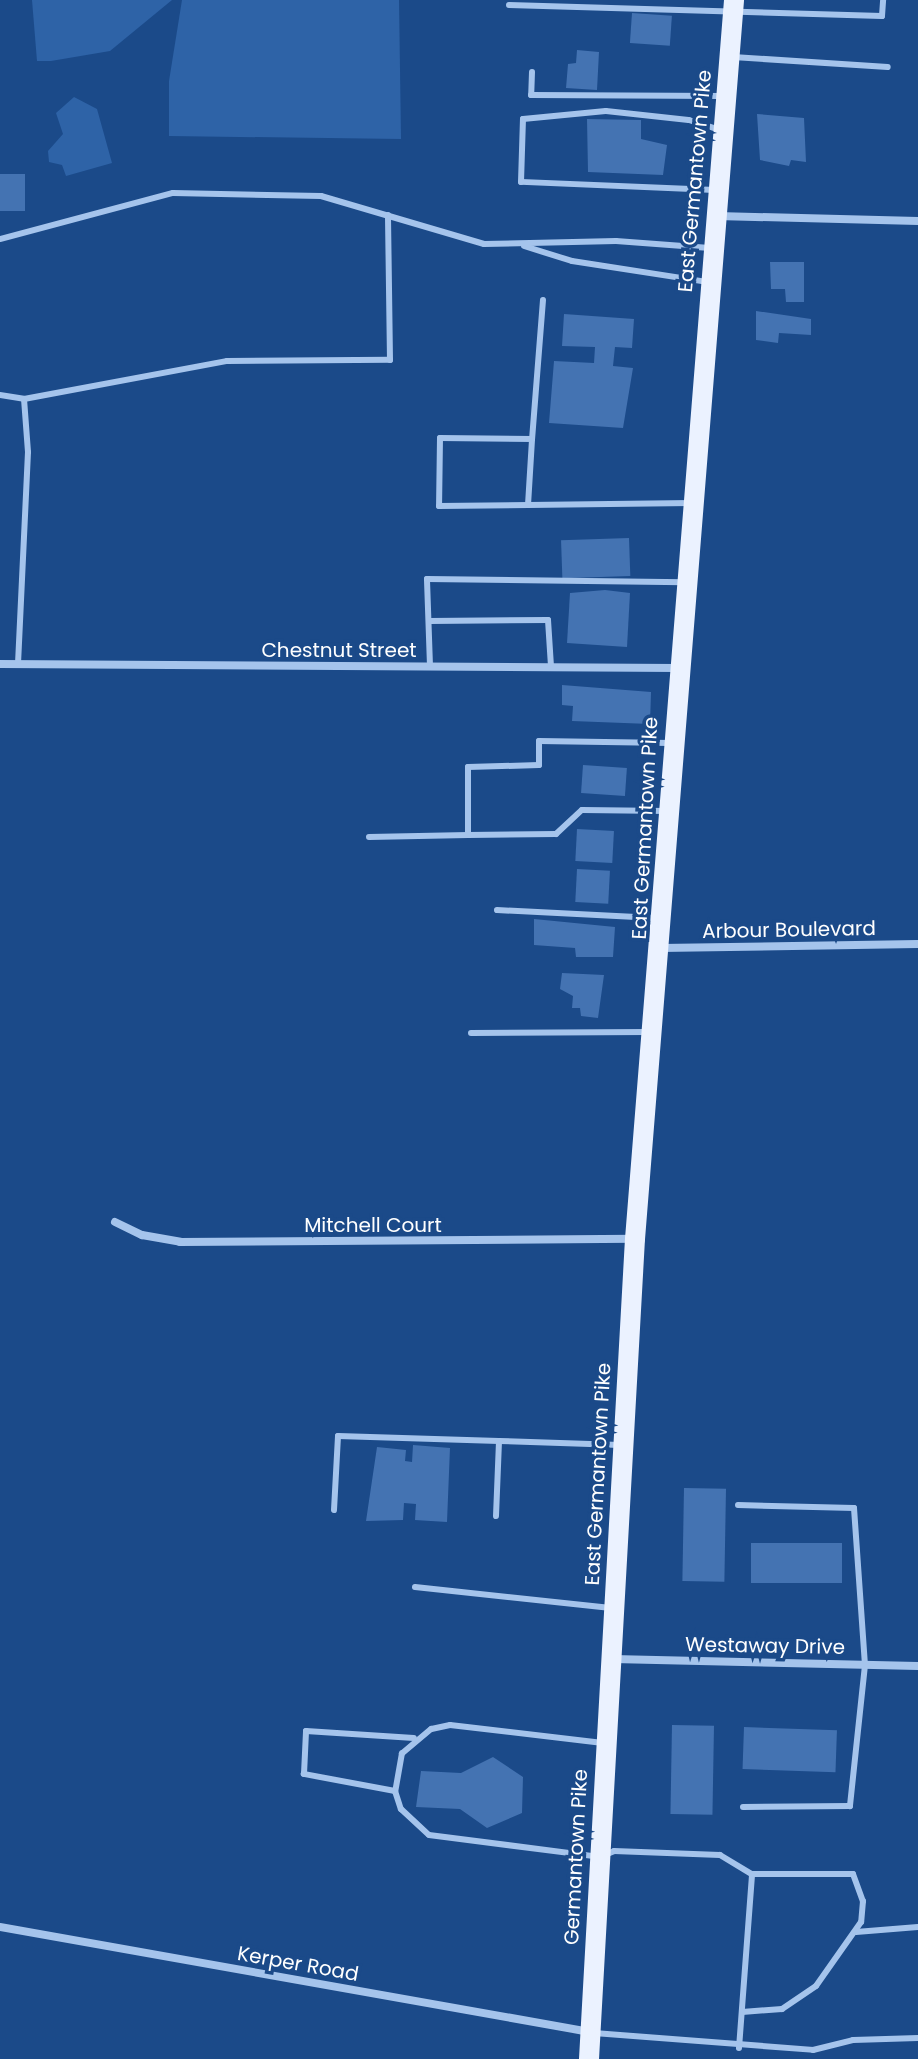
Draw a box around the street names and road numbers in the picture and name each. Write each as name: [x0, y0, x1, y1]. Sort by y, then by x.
street label: East Germantown Pike: [673, 69, 717, 293]
street label: Chestnut Street: [261, 638, 417, 662]
street label: East Germantown Pike: [627, 716, 663, 940]
street label: Arbour Boulevard: [702, 916, 876, 944]
street label: Mitchell Court: [304, 1213, 442, 1237]
street label: East Germantown Pike: [580, 1362, 616, 1586]
street label: Westaway Drive: [685, 1633, 845, 1659]
street label: Germantown Pike: [559, 1768, 593, 1946]
street label: Kerper Road: [236, 1942, 360, 1986]

